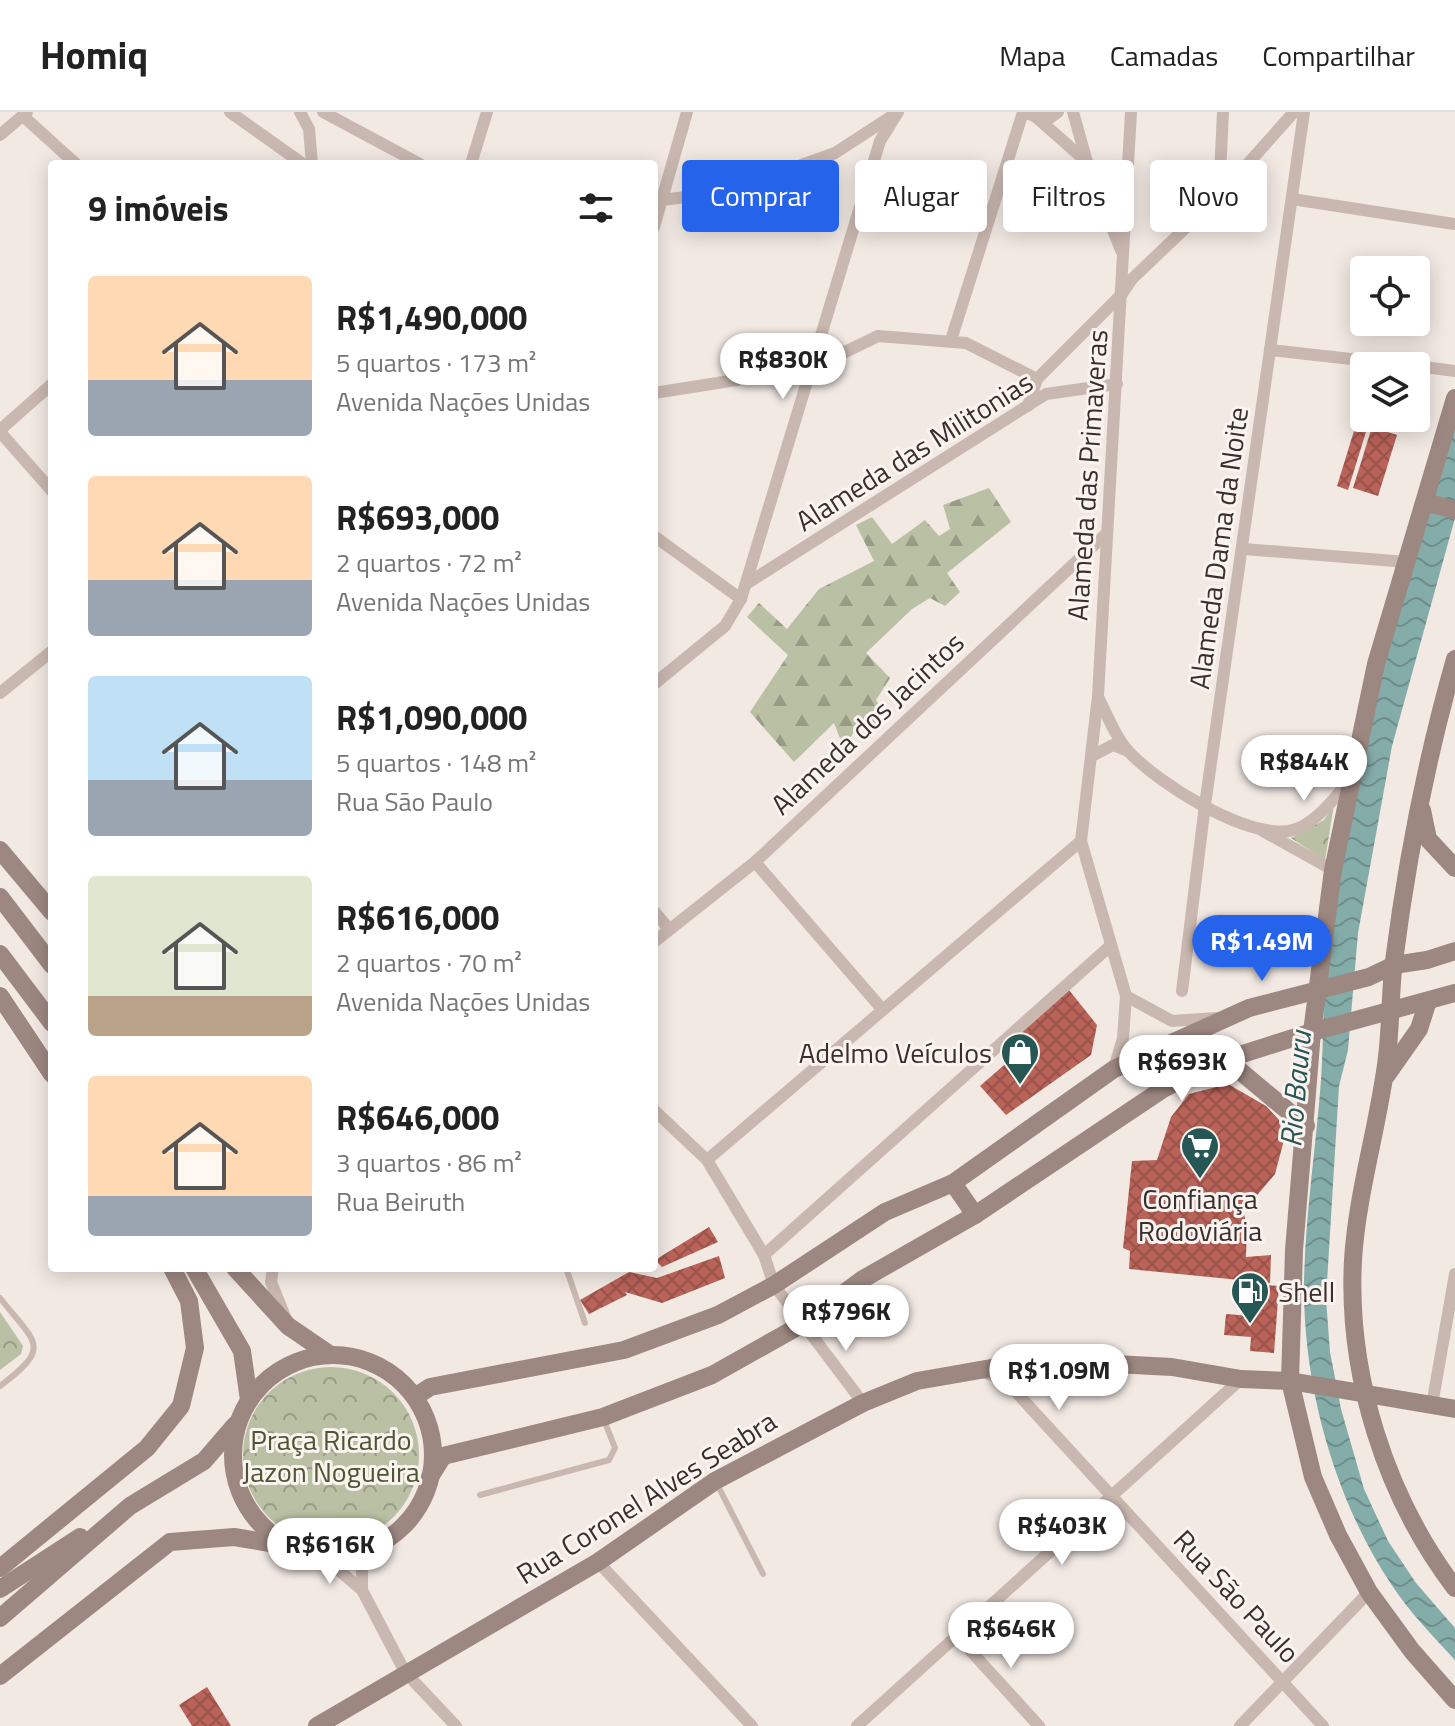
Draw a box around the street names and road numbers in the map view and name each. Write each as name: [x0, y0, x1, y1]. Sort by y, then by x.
street label: Alameda das Primaveras: [1055, 328, 1119, 622]
street label: Alameda das Militonias: [787, 360, 1041, 542]
street label: Alameda Dama da Noite: [1177, 404, 1259, 692]
street label: Alameda dos Jacintos: [760, 621, 974, 825]
street label: Rua Coronel Alves Seabra: [508, 1399, 784, 1595]
street label: Rua São Paulo: [1164, 1520, 1310, 1672]

